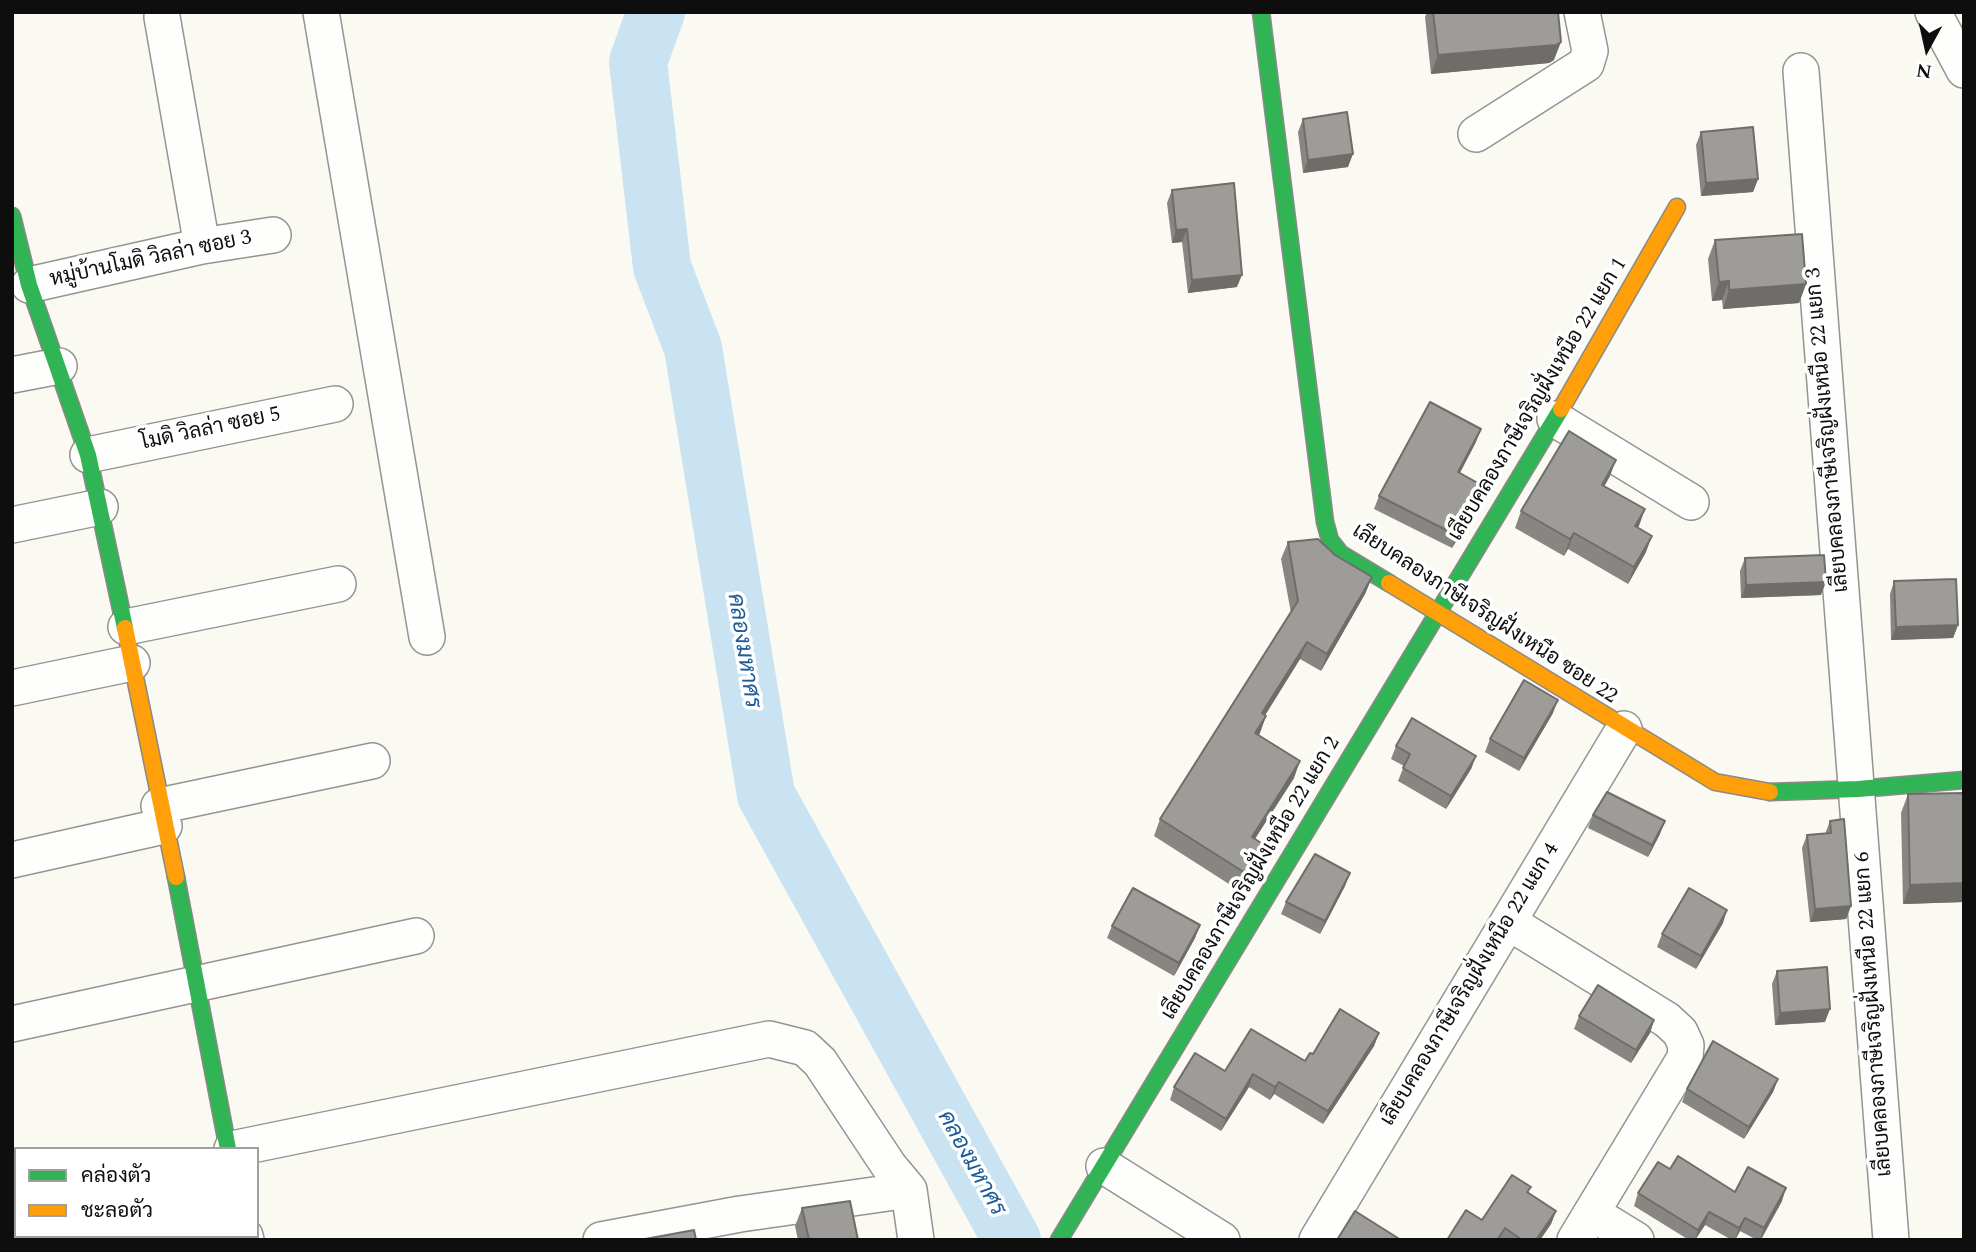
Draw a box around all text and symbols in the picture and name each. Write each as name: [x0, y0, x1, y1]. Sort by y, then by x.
north arrow: [1892, 14, 1962, 84]
text: N: [1914, 55, 1934, 86]
street label: หมู่บ้านโมดิ วิลล่า ซอย 3: [48, 226, 254, 294]
street label: เลียบคลองภาษีเจริญฝั่งเหนือ 22 แยก 1: [1444, 254, 1634, 546]
street label: เลียบคลองภาษีเจริญฝั่งเหนือ 22 แยก 3: [1802, 267, 1856, 593]
street label: โมดิ วิลล่า ซอย 5: [139, 403, 283, 457]
street label: เลียบคลองภาษีเจริญฝั่งเหนือ ซอย 22: [1347, 520, 1621, 710]
water label: คลองมหาศร: [719, 592, 765, 710]
street label: เลียบคลองภาษีเจริญฝั่งเหนือ 22 แยก 2: [1157, 733, 1347, 1025]
street label: เลียบคลองภาษีเจริญฝั่งเหนือ 22 แยก 4: [1376, 839, 1566, 1131]
street label: เลียบคลองภาษีเจริญฝั่งเหนือ 22 แยก 6: [1851, 851, 1899, 1177]
water label: คลองมหาศร: [930, 1107, 1010, 1221]
legend: [14, 1147, 259, 1238]
text: คล่องตัว: [81, 1160, 151, 1192]
text: ชะลอตัว: [81, 1195, 153, 1227]

